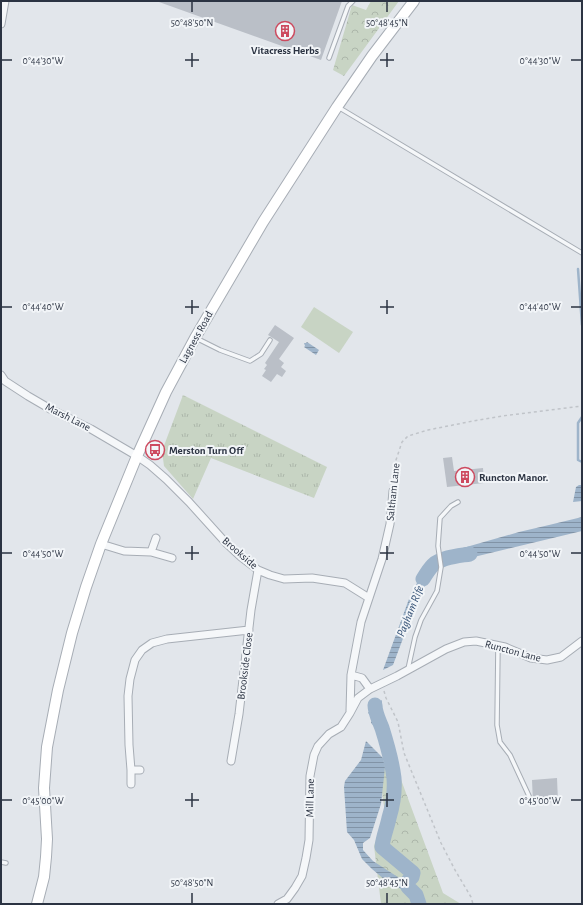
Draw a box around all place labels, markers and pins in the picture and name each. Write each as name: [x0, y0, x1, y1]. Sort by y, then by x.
building icon: Vitacress Herbs: [274, 20, 296, 42]
place label: Vitacress Herbs: [251, 45, 319, 56]
bus stop icon: Merston Turn Off: [144, 439, 166, 461]
place label: Merston Turn Off: [169, 445, 245, 456]
building icon: Runcton Manor.: [454, 466, 476, 488]
place label: Runcton Manor.: [479, 472, 549, 483]

